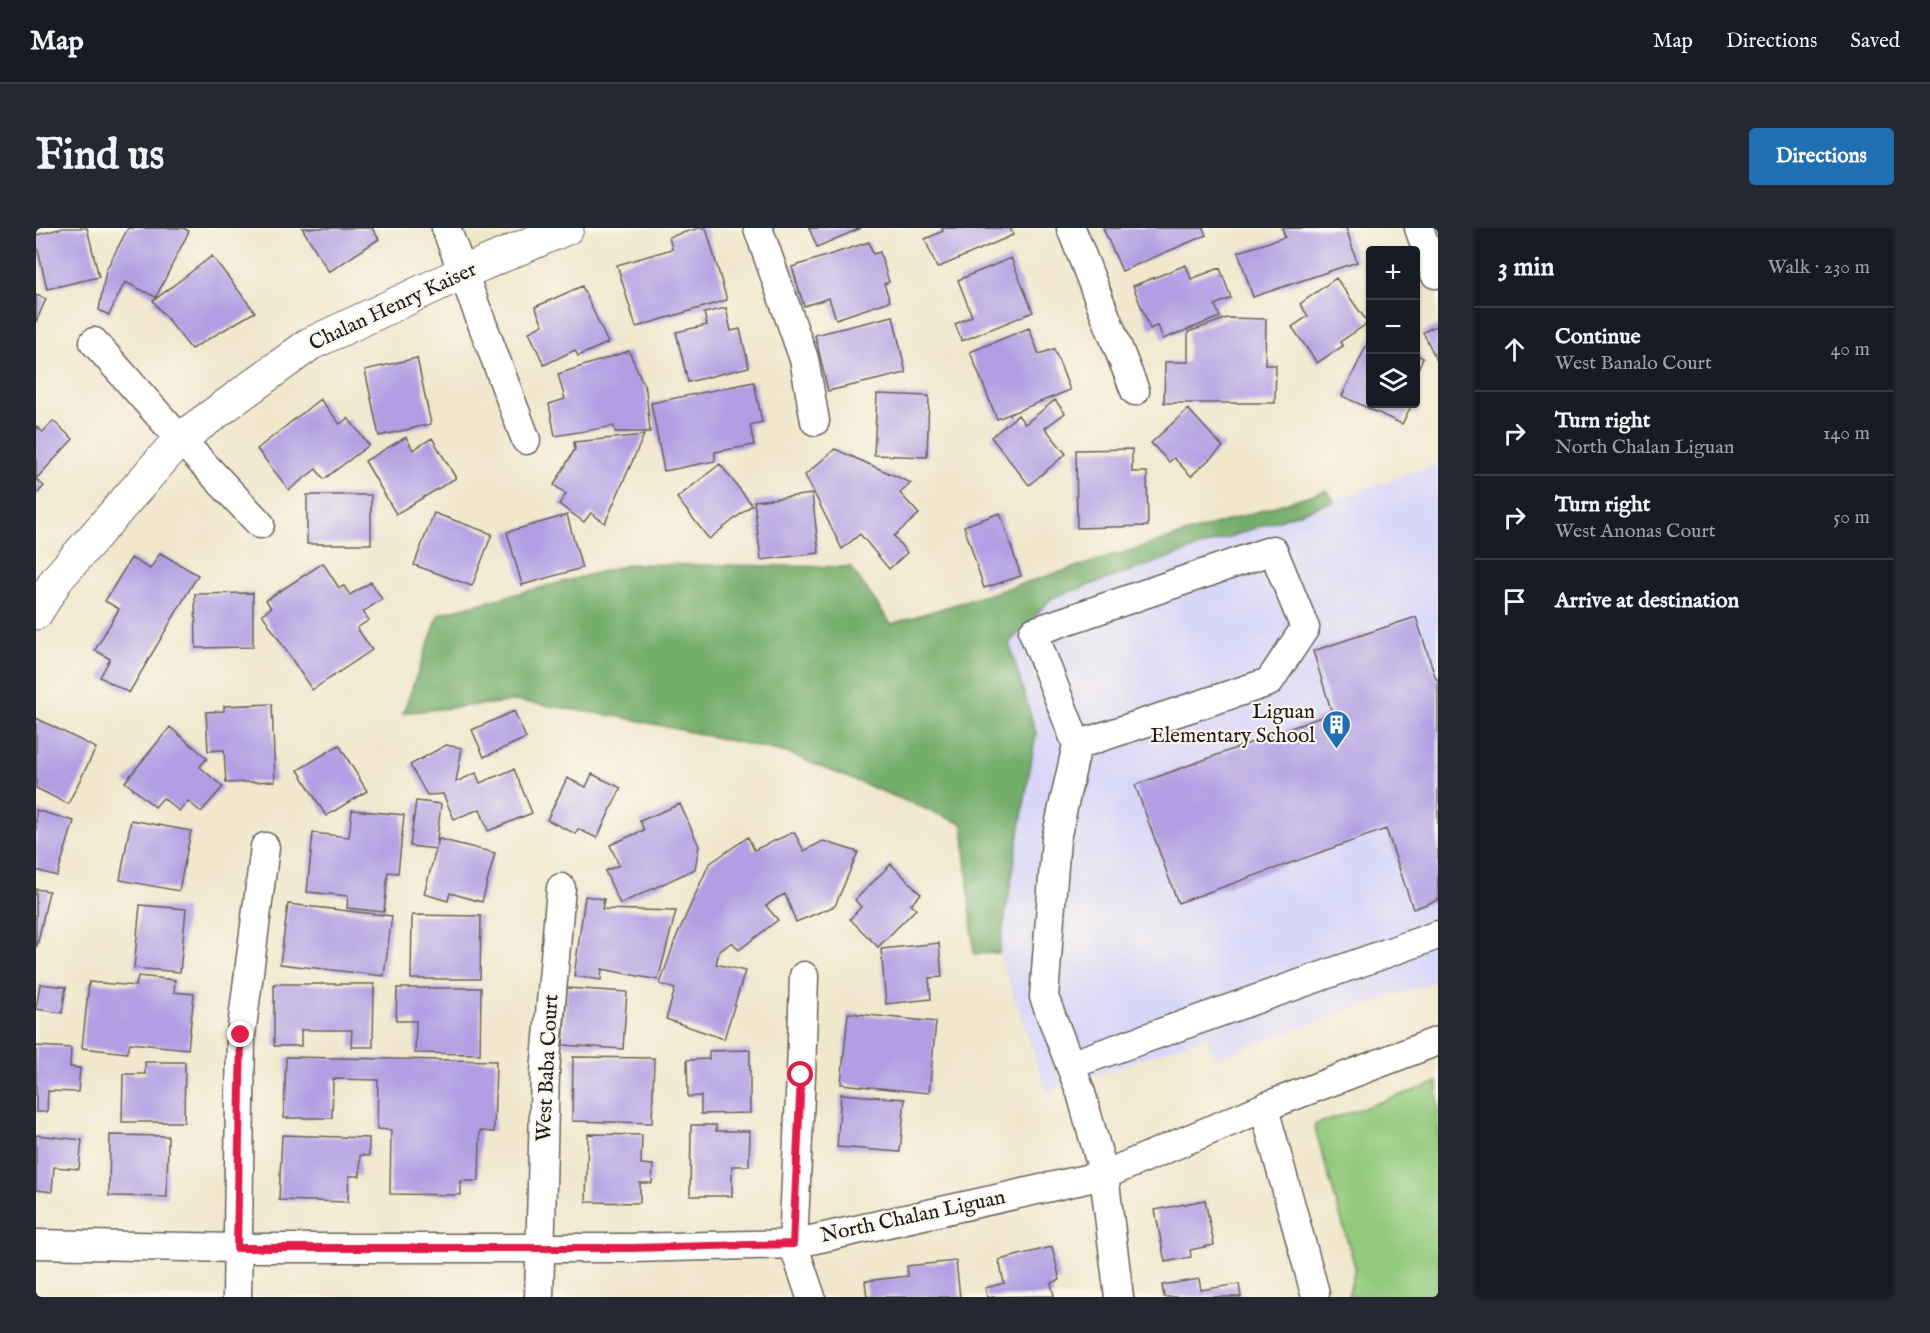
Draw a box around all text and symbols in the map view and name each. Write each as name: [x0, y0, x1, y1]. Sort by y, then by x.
text: Map: [30, 24, 84, 59]
text: Map: [1653, 28, 1693, 55]
text: Directions: [1726, 28, 1817, 55]
text: Saved: [1850, 28, 1900, 55]
button: Directions: [1749, 128, 1894, 185]
text: Find us: [36, 130, 164, 183]
map controls: [1366, 246, 1420, 408]
button: +: [1366, 246, 1420, 300]
text: 3 min: [1498, 251, 1554, 284]
text: Walk · 230 m: [1768, 255, 1870, 280]
street label: Chalan Henry Kaiser: [305, 256, 481, 358]
button: −: [1366, 300, 1420, 354]
text: Continue: [1555, 323, 1641, 351]
icon: ahead: [1498, 333, 1531, 366]
text: 40 m: [1831, 337, 1870, 362]
text: West Banalo Court: [1555, 351, 1712, 376]
button: layers: [1366, 354, 1420, 408]
text: Turn right: [1555, 407, 1650, 435]
icon: right: [1498, 417, 1531, 450]
text: 140 m: [1823, 421, 1870, 446]
text: North Chalan Liguan: [1555, 435, 1735, 460]
text: Turn right: [1555, 491, 1650, 519]
icon: right: [1498, 501, 1531, 534]
text: 50 m: [1833, 505, 1870, 530]
text: West Anonas Court: [1555, 519, 1716, 544]
icon: arrive: [1498, 585, 1531, 618]
text: Arrive at destination: [1555, 587, 1739, 615]
place label: Liguan Elementary School: [1150, 699, 1315, 750]
building icon: Liguan Elementary School: [1320, 708, 1352, 750]
street label: West Baba Court: [531, 994, 565, 1142]
route end: [227, 1021, 253, 1047]
route start: [787, 1061, 813, 1087]
street label: North Chalan Liguan: [818, 1184, 1008, 1250]

